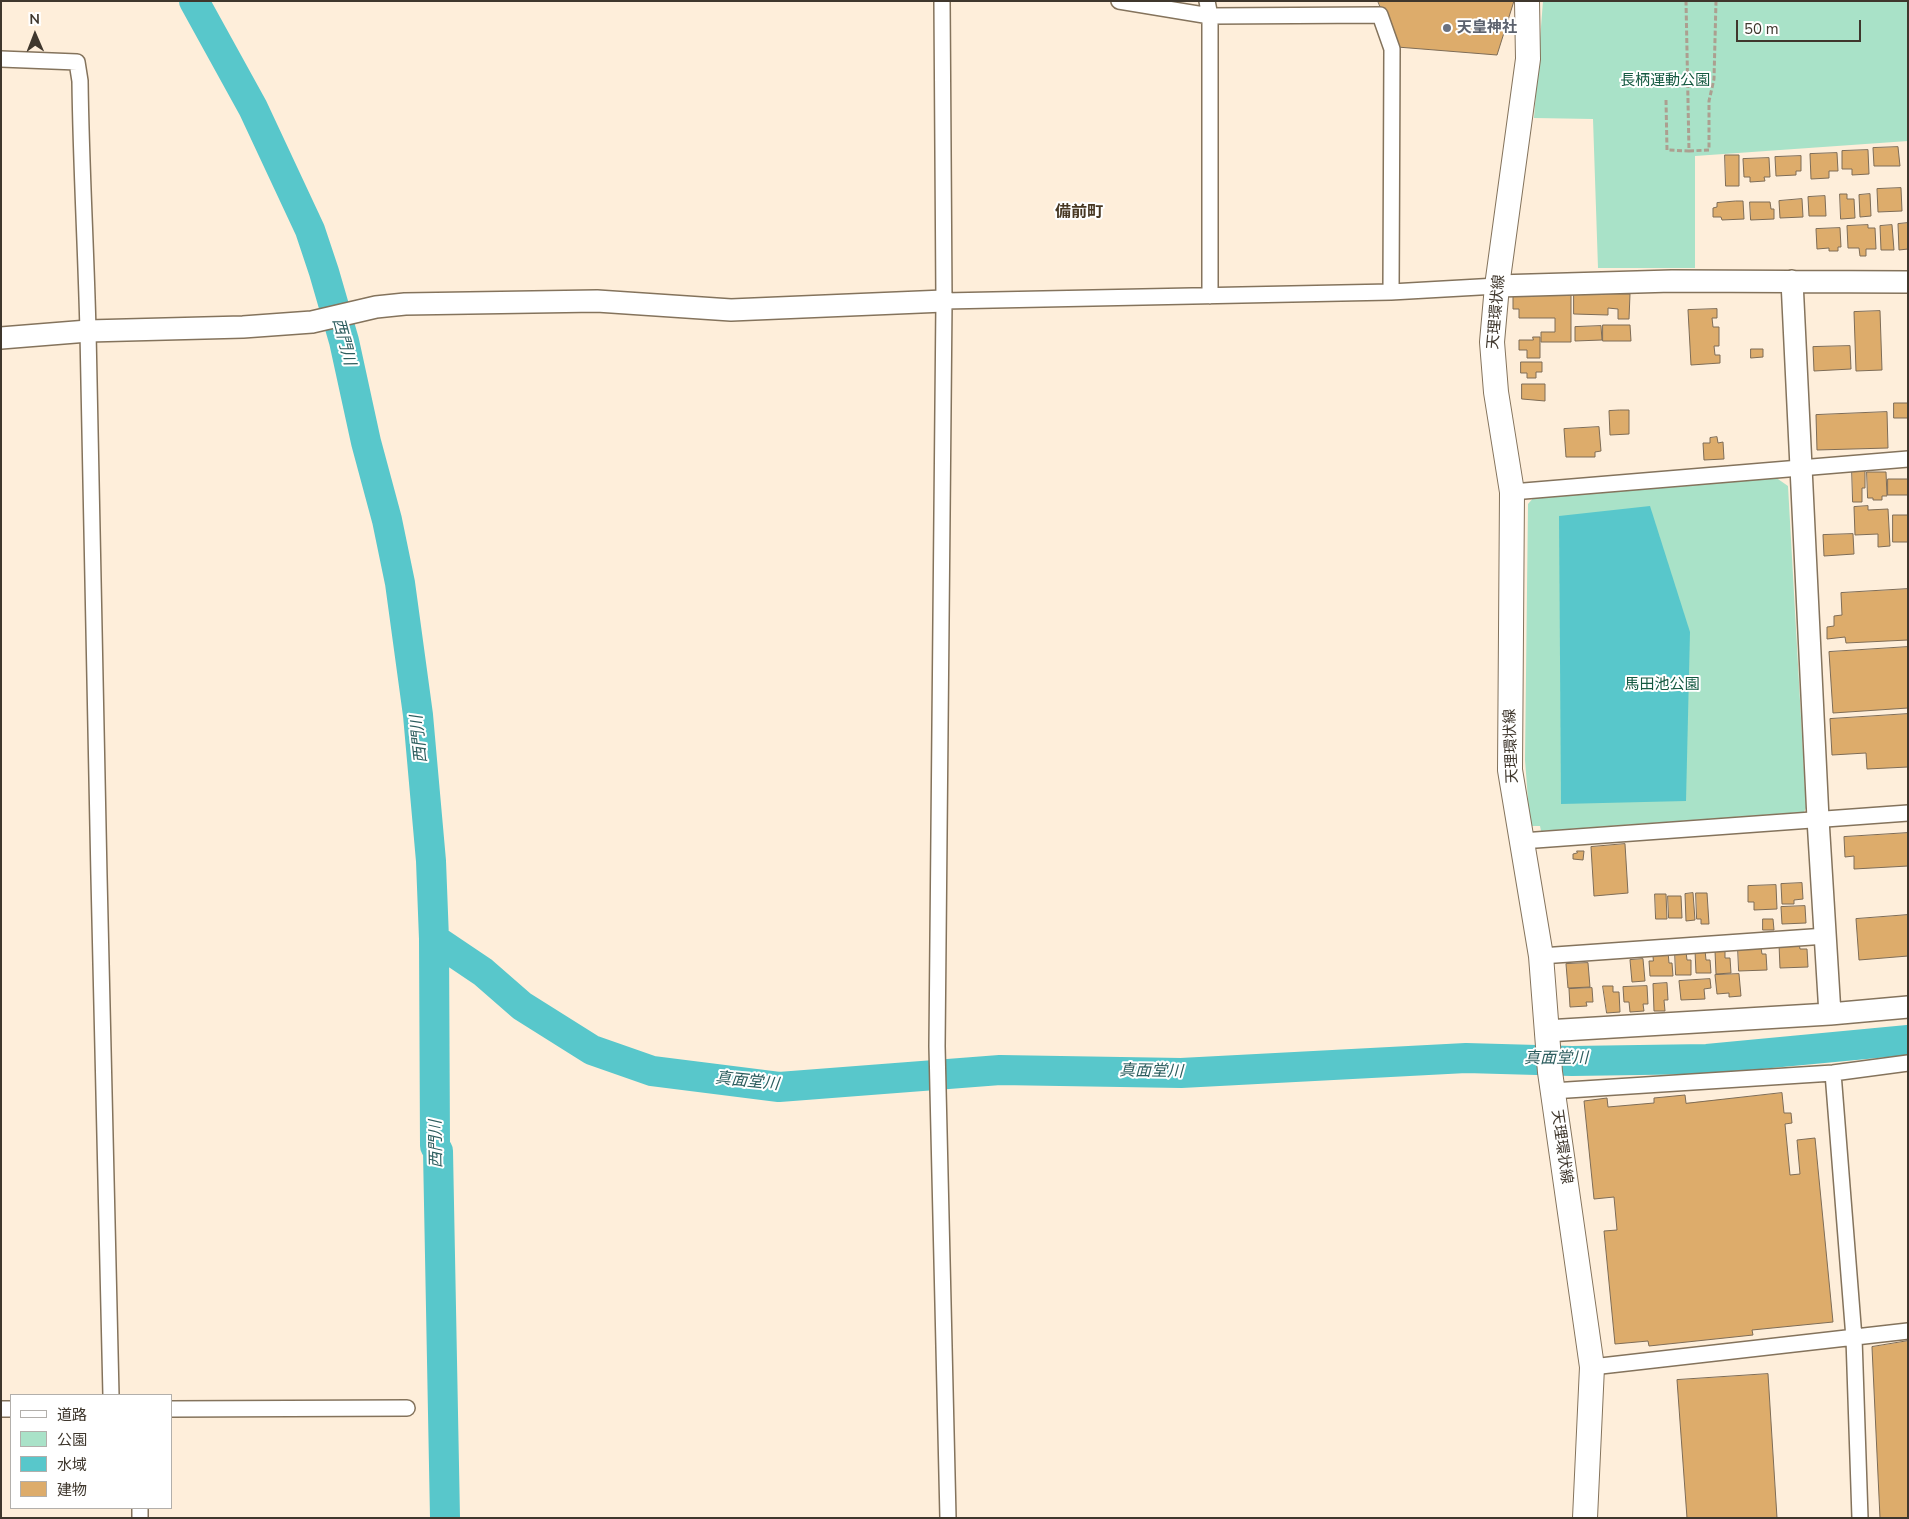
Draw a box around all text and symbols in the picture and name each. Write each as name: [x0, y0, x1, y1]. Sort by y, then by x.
north arrow: [10, 10, 60, 60]
text: N: [29, 10, 40, 29]
scale bar: [1739, 10, 1864, 42]
place label: 天皇神社: [1457, 19, 1517, 37]
text: 50 m: [1744, 19, 1779, 39]
marker: 天皇神社: [1441, 22, 1453, 34]
park label: 長柄運動公園: [1620, 72, 1710, 90]
district label: 備前町: [1055, 203, 1103, 223]
street label: 天理環状線: [1485, 274, 1509, 350]
water label: 西門川: [328, 316, 358, 368]
park label: 馬田池公園: [1625, 676, 1699, 694]
street label: 天理環状線: [1502, 708, 1522, 784]
water label: 西門川: [408, 714, 432, 764]
water label: 真面堂川: [1524, 1049, 1588, 1069]
water label: 真面堂川: [1119, 1062, 1183, 1082]
water label: 真面堂川: [714, 1069, 780, 1095]
street label: 天理環状線: [1547, 1109, 1575, 1185]
water label: 西門川: [427, 1120, 447, 1168]
legend: [10, 1394, 172, 1509]
text: 道路: [57, 1405, 87, 1425]
text: 公園: [57, 1430, 87, 1450]
text: 水域: [57, 1455, 87, 1475]
text: 建物: [57, 1480, 87, 1500]

